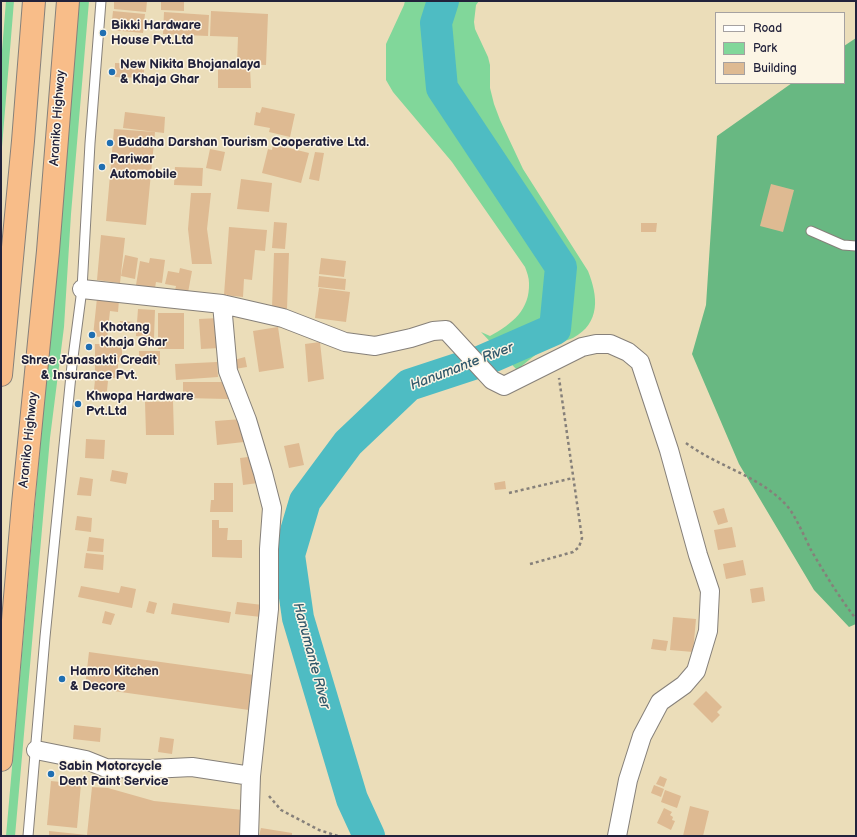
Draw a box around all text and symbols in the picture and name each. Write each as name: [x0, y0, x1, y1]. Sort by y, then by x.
legend: [715, 12, 845, 84]
place label: Bikki Hardware House Pvt.Ltd: [111, 18, 201, 49]
text: Road: [753, 21, 782, 36]
marker: Bikki Hardware House Pvt.Ltd: [98, 28, 108, 38]
text: Park: [753, 41, 777, 56]
place label: New Nikita Bhojanalaya & Khaja Ghar: [120, 57, 260, 88]
text: Building: [753, 61, 797, 76]
marker: New Nikita Bhojanalaya & Khaja Ghar: [107, 67, 117, 77]
street label: Araniko Highway: [47, 69, 69, 167]
place label: Buddha Darshan Tourism Cooperative Ltd.: [118, 135, 369, 151]
marker: Buddha Darshan Tourism Cooperative Ltd.: [105, 138, 115, 148]
place label: Pariwar Automobile: [110, 152, 177, 183]
marker: Pariwar Automobile: [97, 162, 107, 172]
place label: Khotang Khaja Ghar: [100, 320, 167, 351]
marker: Khotang Khaja Ghar: [87, 330, 97, 340]
water label: Hanumante River: [408, 340, 516, 394]
marker: Shree Janasakti Credit & Insurance Pvt.: [84, 342, 94, 352]
place label: Shree Janasakti Credit & Insurance Pvt.: [21, 353, 157, 384]
place label: Khwopa Hardware Pvt.Ltd: [86, 389, 193, 420]
street label: Araniko Highway: [16, 391, 42, 489]
marker: Khwopa Hardware Pvt.Ltd: [73, 399, 83, 409]
water label: Hanumante River: [289, 601, 333, 711]
place label: Hamro Kitchen & Decore: [70, 664, 159, 695]
marker: Hamro Kitchen & Decore: [57, 674, 67, 684]
place label: Sabin Motorcycle Dent Paint Service: [59, 759, 168, 790]
marker: Sabin Motorcycle Dent Paint Service: [46, 769, 56, 779]

